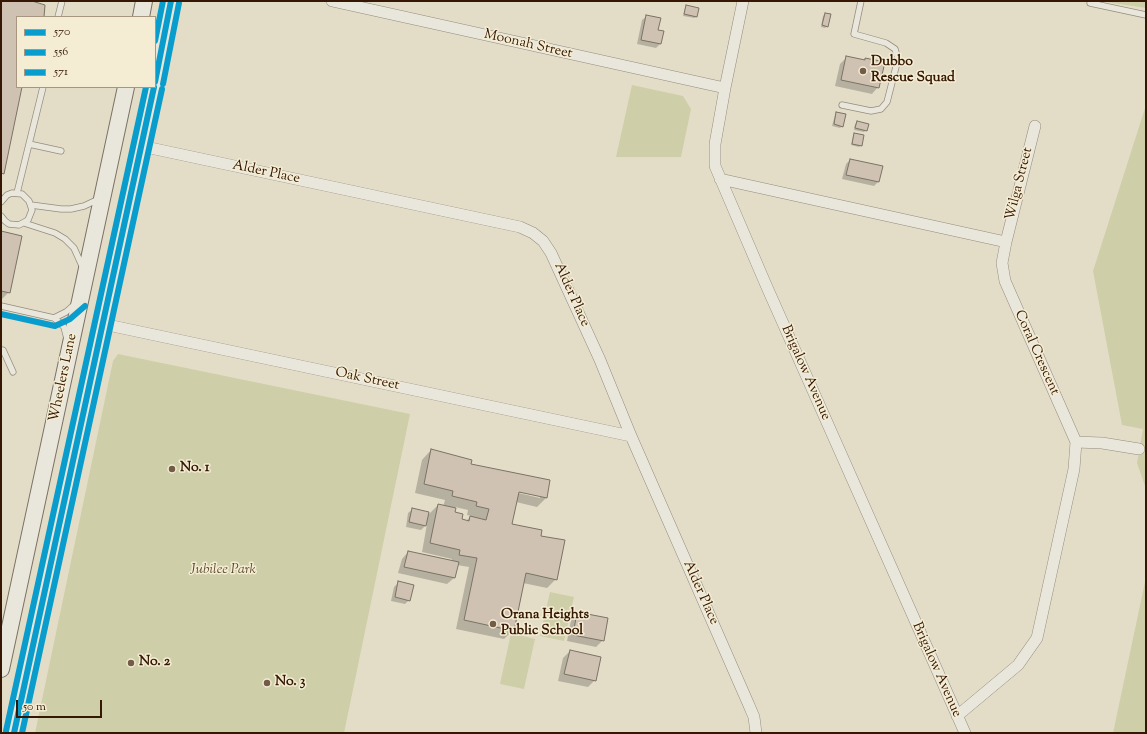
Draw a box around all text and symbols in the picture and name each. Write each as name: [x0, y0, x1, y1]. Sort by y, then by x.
legend: [16, 16, 156, 88]
text: 570: [54, 23, 70, 41]
street label: Moonah Street: [482, 27, 574, 63]
text: 556: [54, 43, 68, 61]
place label: Dubbo Rescue Squad: [871, 55, 955, 88]
text: 571: [54, 63, 68, 81]
marker: Dubbo Rescue Squad: [858, 66, 868, 76]
street label: Wilga Street: [1003, 146, 1037, 222]
street label: Alder Place: [231, 158, 301, 188]
street label: Alder Place: [549, 260, 593, 330]
street label: Coral Crescent: [1010, 308, 1062, 398]
street label: Brigalow Avenue: [776, 323, 834, 423]
street label: Wheelers Lane: [46, 332, 82, 424]
street label: Oak Street: [333, 365, 401, 395]
place label: No. 1: [180, 461, 210, 477]
marker: No. 1: [167, 464, 177, 474]
street label: Alder Place: [678, 558, 722, 628]
park label: Jubilee Park: [190, 563, 256, 579]
place label: Orana Heights Public School: [501, 608, 589, 640]
marker: Orana Heights Public School: [488, 619, 498, 629]
street label: Brigalow Avenue: [907, 620, 965, 720]
place label: No. 2: [139, 655, 170, 671]
marker: No. 2: [126, 658, 136, 668]
place label: No. 3: [275, 675, 305, 691]
marker: No. 3: [262, 678, 272, 688]
scale bar: [18, 692, 104, 718]
text: 50 m: [23, 698, 46, 716]

